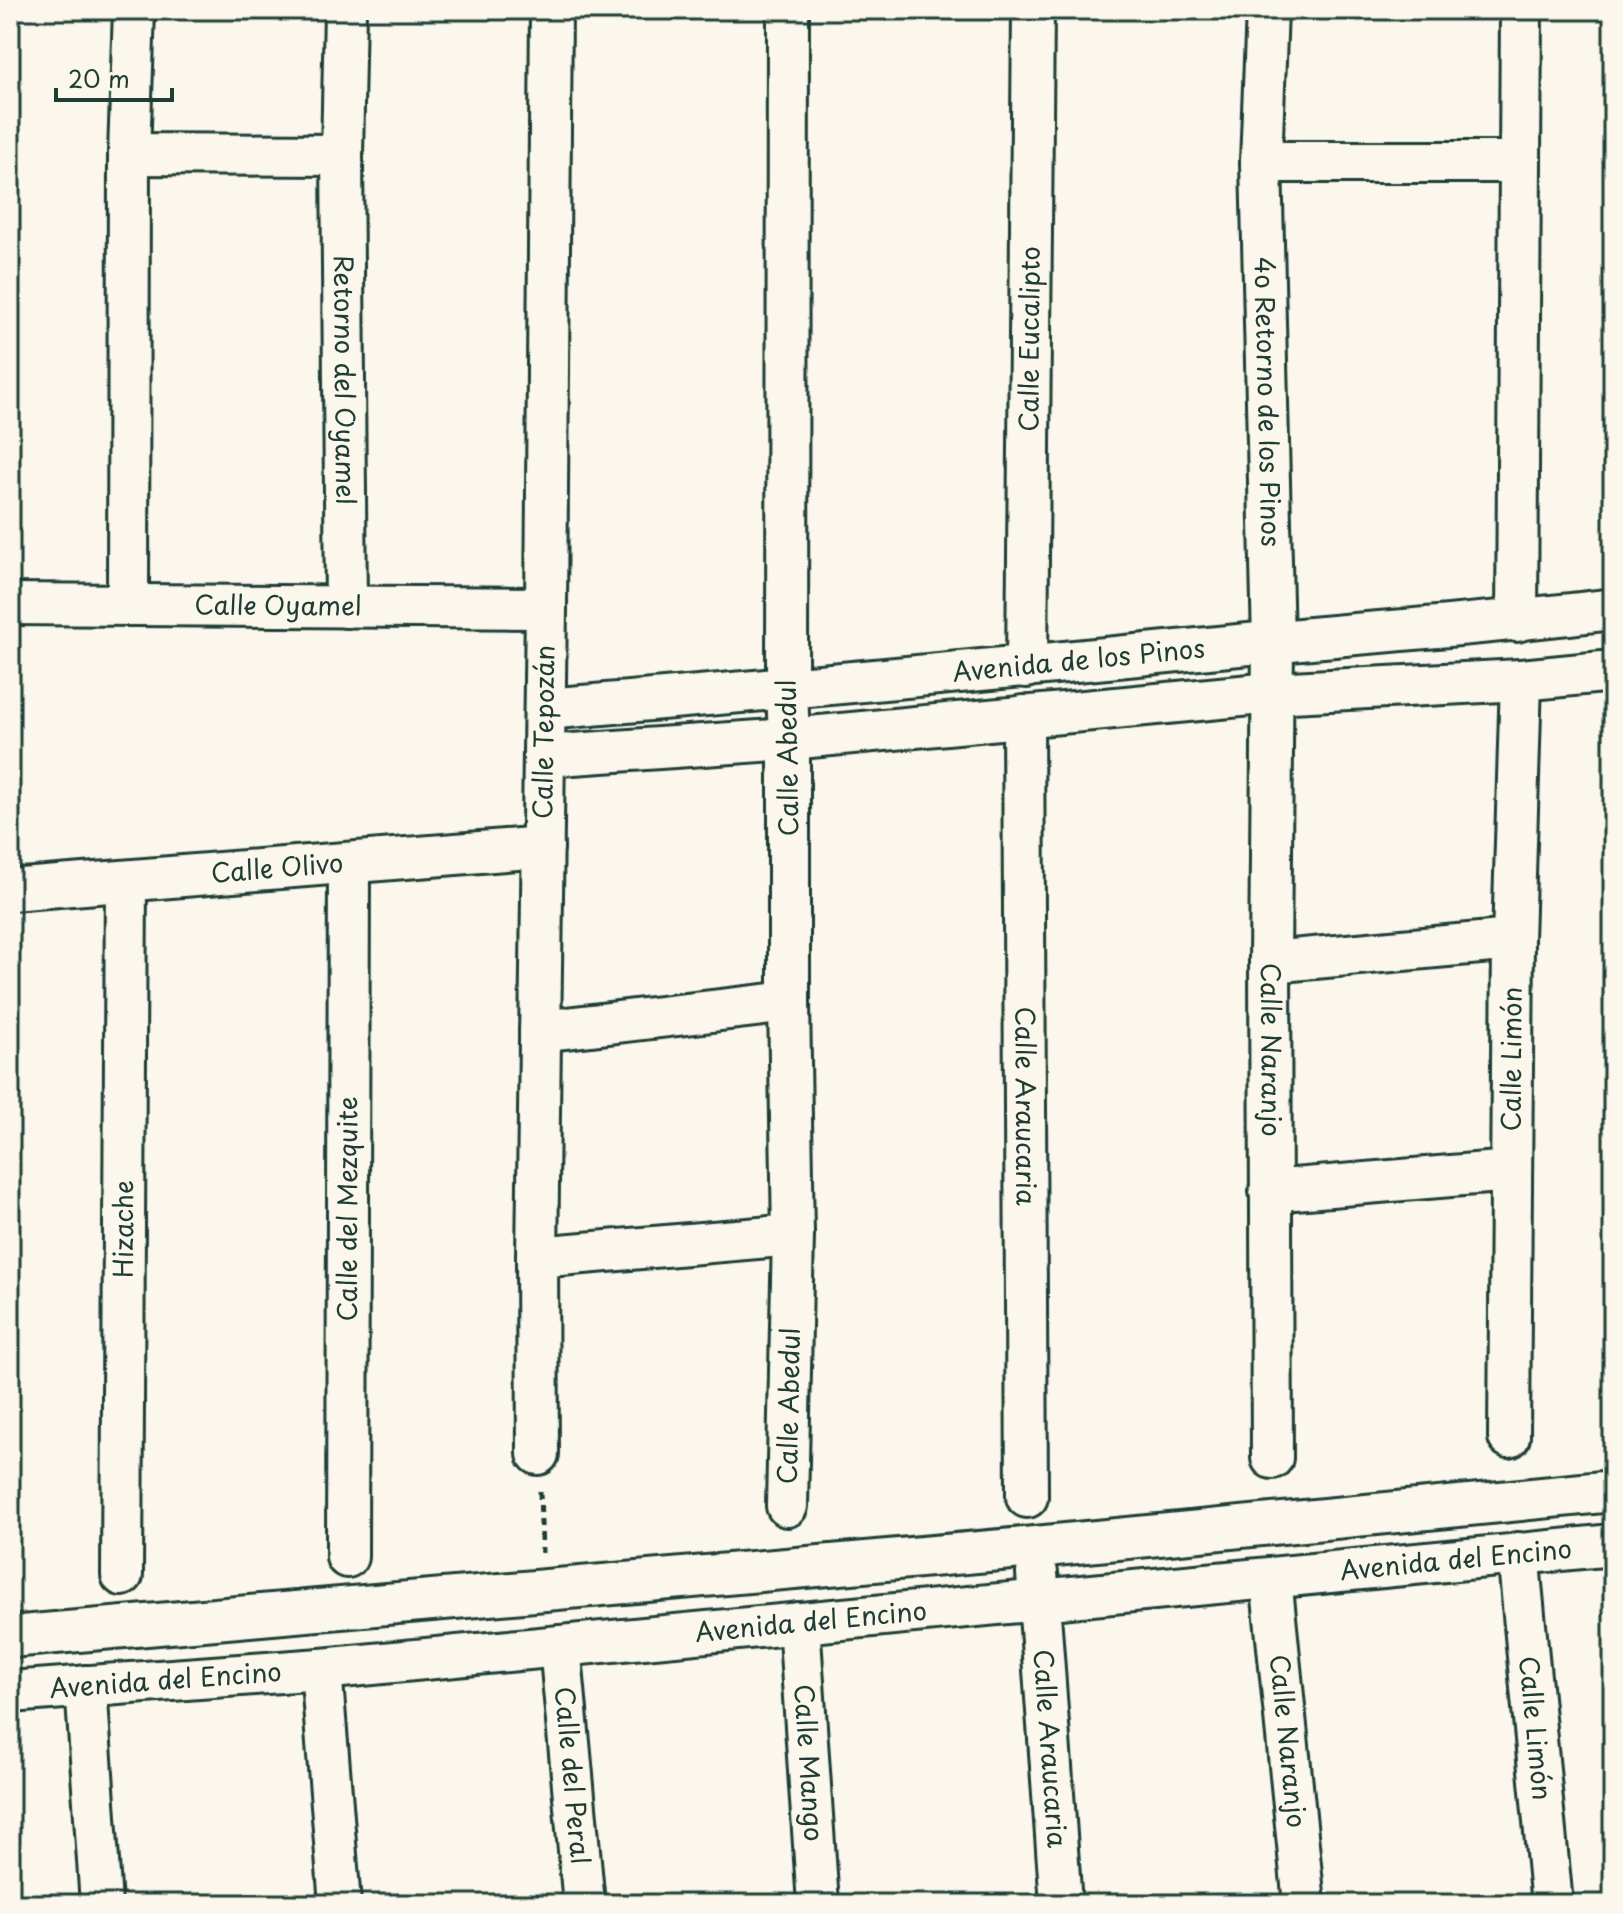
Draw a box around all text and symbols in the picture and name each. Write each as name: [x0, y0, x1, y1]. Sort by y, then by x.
scale bar: [56, 52, 172, 102]
text: 20 m: [68, 60, 130, 96]
street label: Calle Eucalipto: [1008, 246, 1049, 432]
street label: Retorno del Oyamel: [325, 255, 366, 505]
street label: 4o Retorno de los Pinos: [1245, 256, 1292, 547]
street label: Calle Oyamel: [194, 584, 362, 625]
street label: Avenida de los Pinos: [951, 627, 1207, 691]
street label: Calle Tepozán: [522, 645, 563, 819]
street label: Calle Abedul: [766, 679, 807, 837]
street label: Calle Olivo: [209, 842, 345, 892]
street label: Calle Naranjo: [1252, 963, 1292, 1137]
street label: Calle Limón: [1490, 987, 1531, 1131]
street label: Calle Araucaria: [1006, 1006, 1047, 1206]
street label: Calle del Mezquite: [327, 1096, 366, 1322]
street label: Hizache: [103, 1180, 142, 1278]
street label: Calle Abedul: [766, 1327, 809, 1485]
street label: Avenida del Encino: [1338, 1528, 1573, 1589]
street label: Avenida del Encino: [693, 1590, 928, 1651]
street label: Calle Araucaria: [1025, 1648, 1078, 1850]
street label: Avenida del Encino: [48, 1651, 283, 1707]
street label: Calle Naranjo: [1261, 1652, 1317, 1830]
street label: Calle Limón: [1510, 1654, 1563, 1802]
street label: Calle Mango: [785, 1683, 835, 1842]
street label: Calle del Peral: [546, 1685, 601, 1866]

